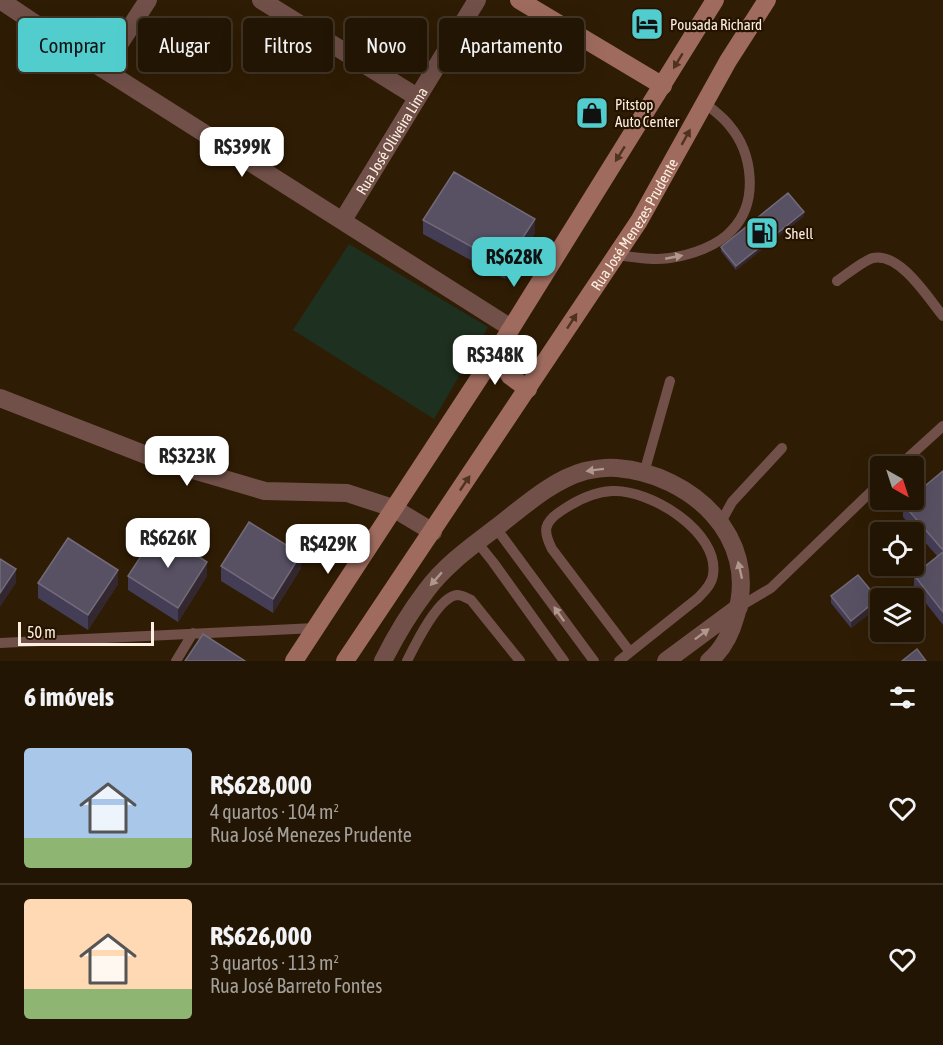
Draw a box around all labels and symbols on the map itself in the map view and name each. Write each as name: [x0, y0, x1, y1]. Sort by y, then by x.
hotel icon: Pousada Richard: [629, 6, 665, 42]
place label: Pousada Richard: [670, 16, 762, 33]
one-way arrow: [673, 53, 684, 69]
street label: Rua José Oliveira Lima: [352, 84, 431, 197]
shop icon: Pitstop Auto Center: [574, 95, 610, 131]
place label: Pitstop Auto Center: [615, 96, 680, 130]
pin: R$399K: [193, 127, 291, 178]
one-way arrow: [681, 128, 691, 145]
one-way arrow: [615, 145, 626, 162]
street label: Rua José Menezes Prudente: [587, 155, 681, 293]
fuel station icon: Shell: [744, 215, 780, 251]
place label: Shell: [785, 225, 813, 242]
pin: R$628K: [465, 237, 563, 288]
one-way arrow: [664, 252, 683, 261]
one-way arrow: [567, 312, 578, 329]
pin: R$348K: [446, 335, 544, 386]
pin: R$323K: [138, 436, 236, 487]
north arrow: [870, 456, 924, 510]
one-way arrow: [585, 466, 604, 475]
one-way arrow: [459, 476, 471, 492]
pin: R$626K: [119, 518, 217, 569]
pin: R$429K: [279, 524, 377, 575]
one-way arrow: [735, 560, 744, 579]
one-way arrow: [430, 571, 443, 586]
one-way arrow: [554, 606, 565, 622]
scale bar: [18, 619, 154, 646]
one-way arrow: [694, 628, 710, 640]

